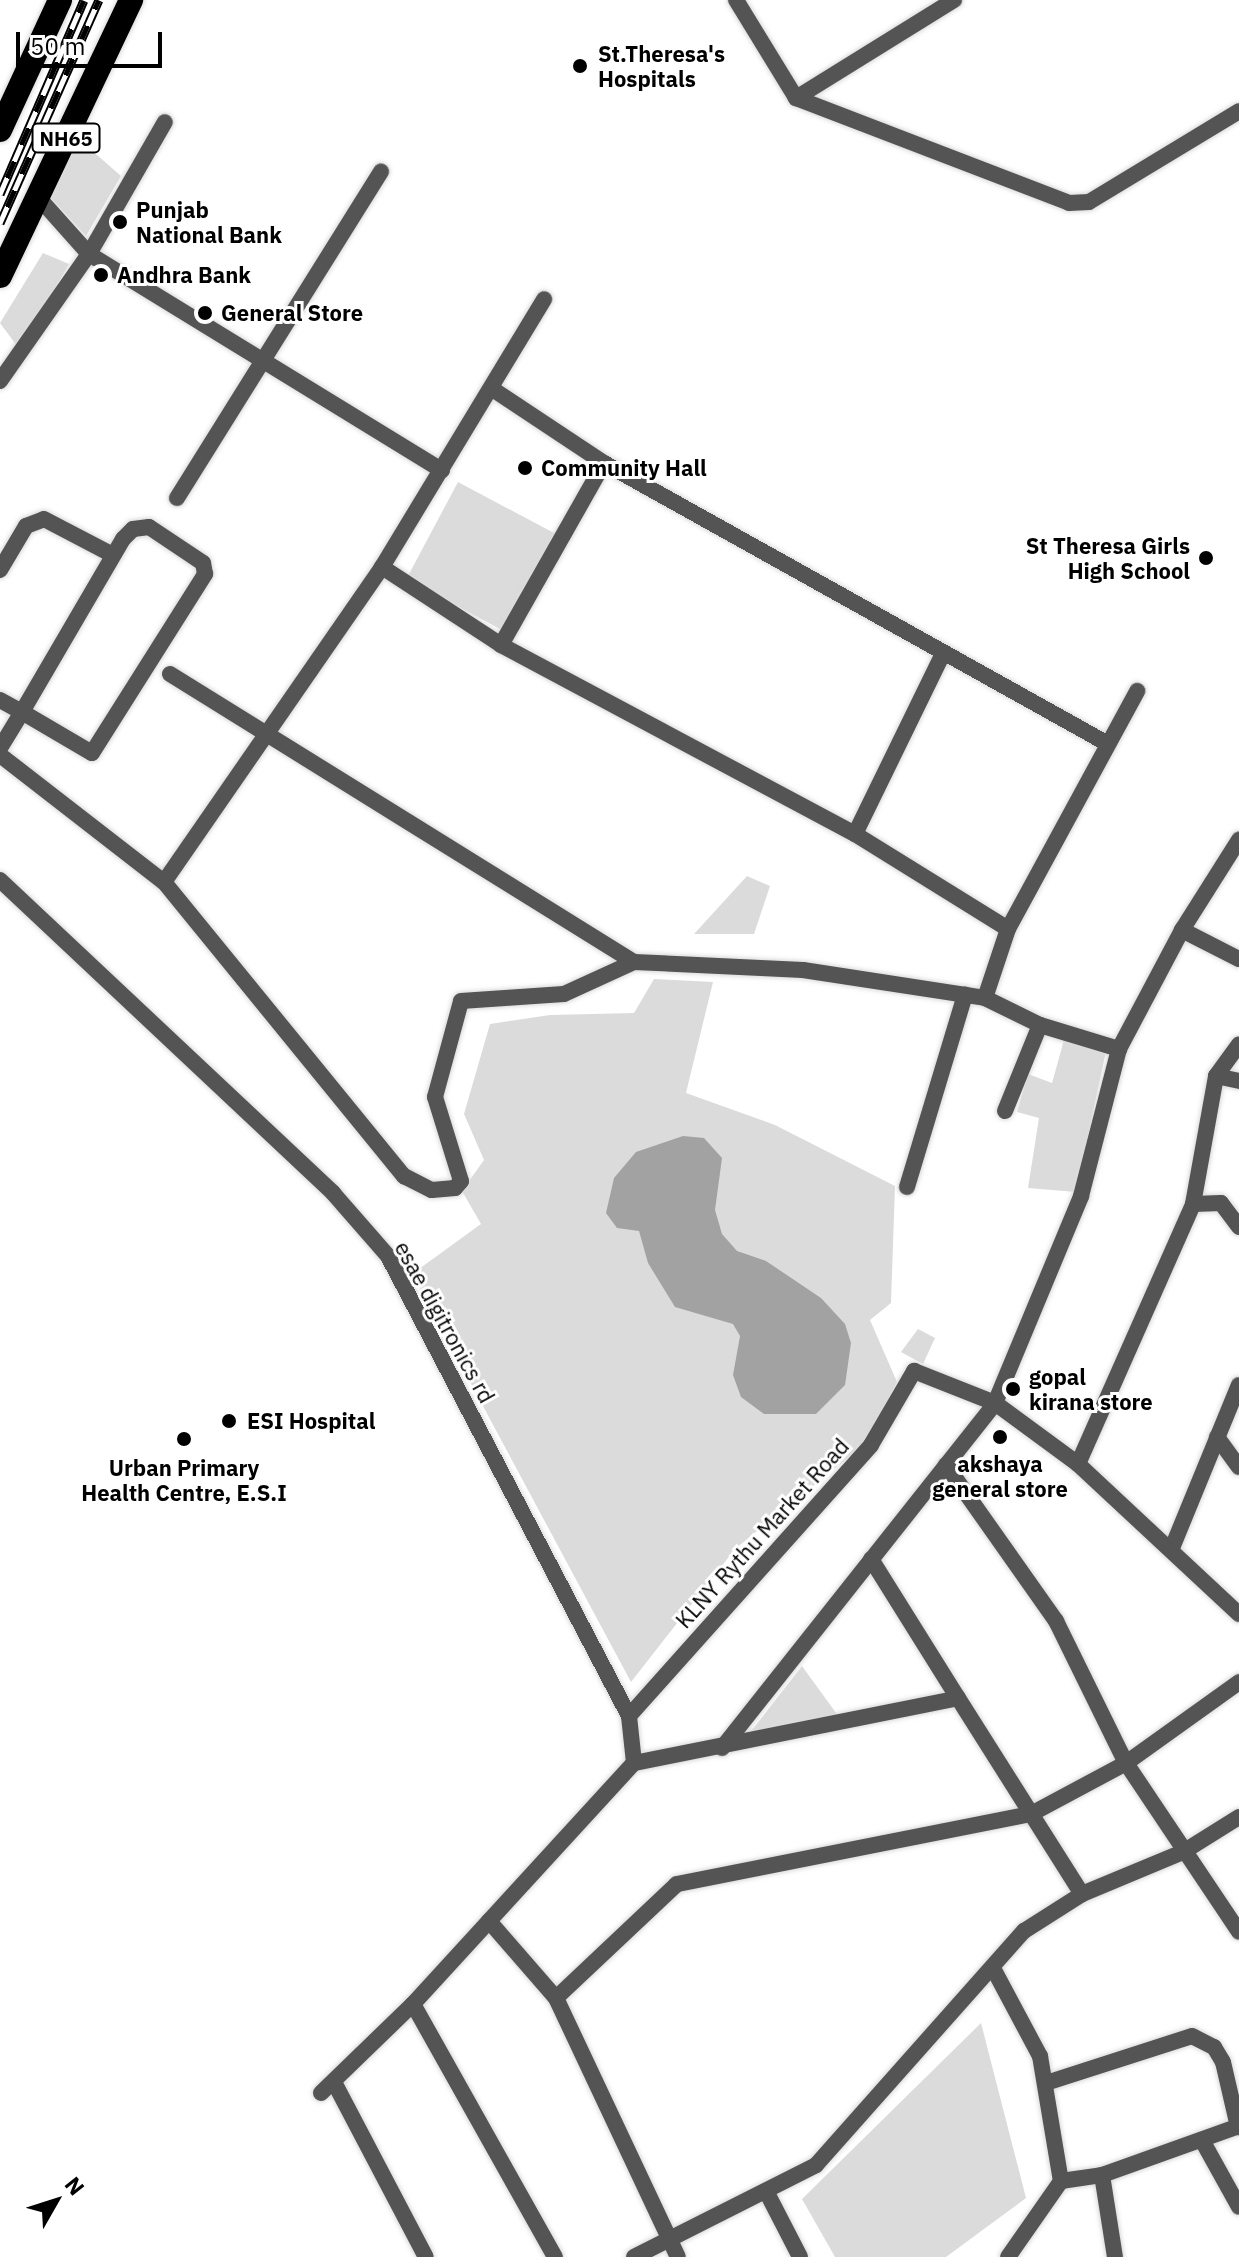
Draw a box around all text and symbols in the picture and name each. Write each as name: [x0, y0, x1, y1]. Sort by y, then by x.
scale bar: [20, 16, 166, 66]
text: 50 m: [30, 30, 85, 62]
place label: St.Theresa's Hospitals: [598, 40, 725, 92]
marker: St.Theresa's Hospitals: [569, 55, 591, 77]
road number: NH65: [30, 122, 102, 154]
place label: Punjab National Bank: [136, 196, 282, 248]
marker: Punjab National Bank: [111, 213, 129, 231]
place label: Andhra Bank: [117, 262, 251, 288]
marker: Andhra Bank: [92, 266, 110, 284]
place label: General Store: [221, 300, 363, 326]
marker: General Store: [196, 304, 214, 322]
place label: Community Hall: [541, 455, 707, 481]
marker: Community Hall: [516, 459, 534, 477]
place label: St Theresa Girls High School: [1026, 532, 1190, 584]
marker: St Theresa Girls High School: [1197, 549, 1215, 567]
street label: esae digitronics rd: [390, 1237, 500, 1407]
place label: gopal kirana store: [1029, 1363, 1153, 1414]
marker: gopal kirana store: [1004, 1380, 1022, 1398]
place label: ESI Hospital: [247, 1408, 375, 1434]
marker: ESI Hospital: [218, 1410, 240, 1432]
marker: Urban Primary Health Centre, E.S.I: [173, 1428, 195, 1450]
marker: akshaya general store: [991, 1428, 1009, 1446]
street label: KLNY Rythu Market Road: [670, 1433, 854, 1633]
place label: akshaya general store: [932, 1450, 1068, 1502]
place label: Urban Primary Health Centre, E.S.I: [81, 1454, 287, 1506]
north arrow: [16, 2161, 96, 2241]
text: N: [59, 2170, 91, 2201]

